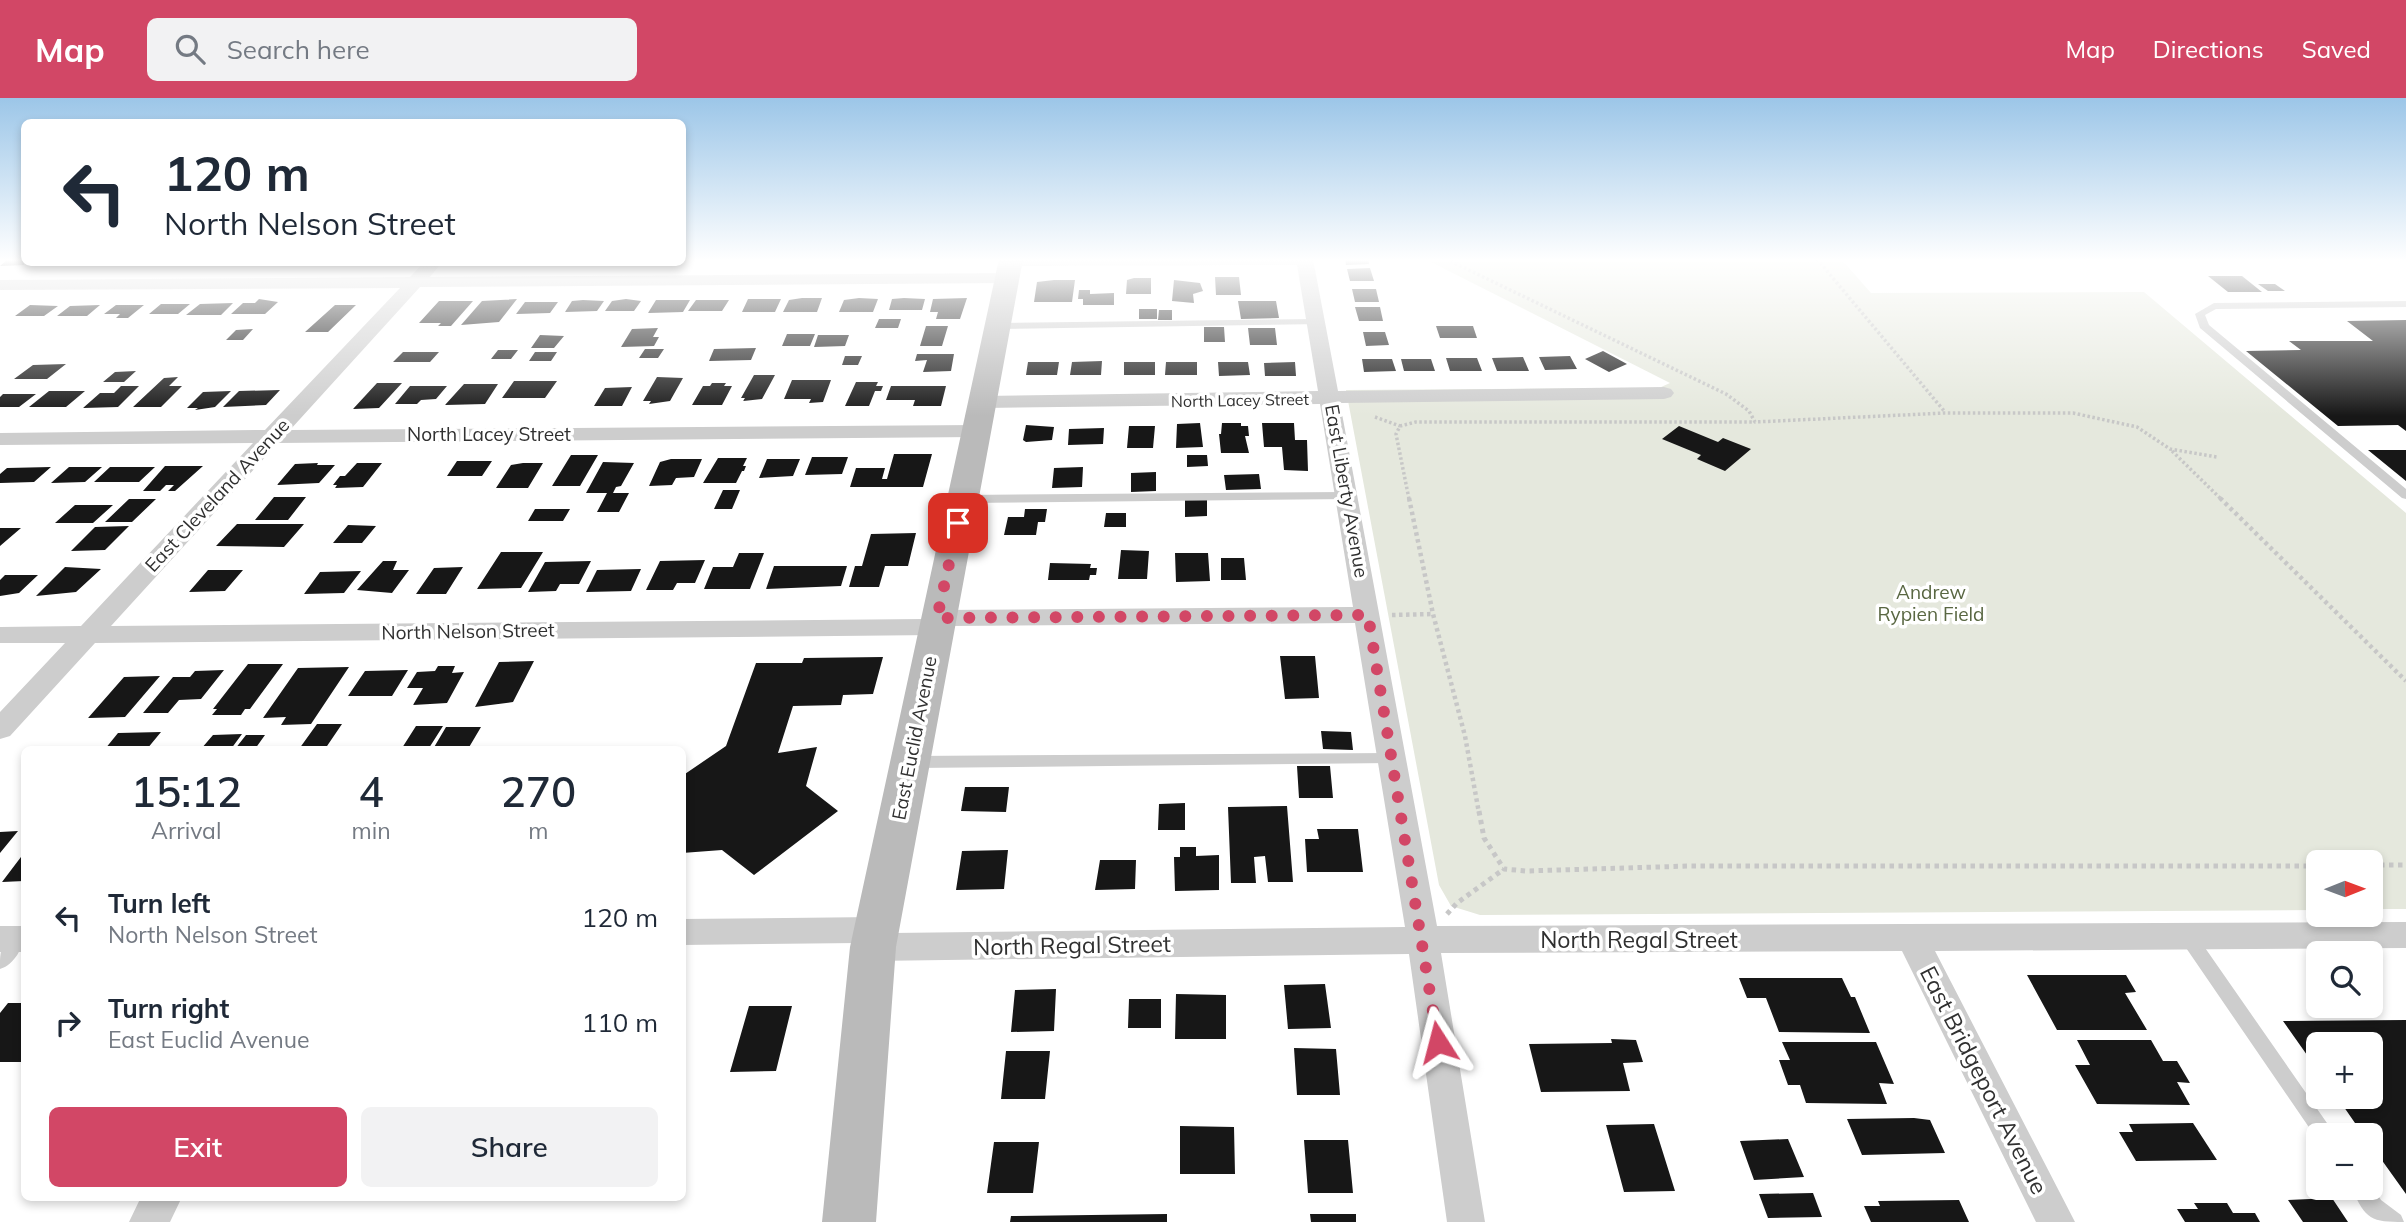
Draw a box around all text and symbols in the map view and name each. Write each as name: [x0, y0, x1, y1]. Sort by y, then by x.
search box: [147, 18, 637, 81]
text: Map: [35, 29, 105, 70]
icon: search: [171, 30, 209, 68]
text: Search here: [227, 33, 370, 66]
text: Map: [2065, 34, 2115, 64]
text: Directions: [2153, 34, 2264, 64]
text: Saved: [2302, 34, 2371, 64]
text: 120 m: [164, 142, 310, 203]
icon: left: [49, 147, 140, 238]
text: North Nelson Street: [164, 203, 456, 243]
street label: North Lacey Street: [1171, 389, 1310, 411]
street label: East Liberty Avenue: [1320, 403, 1374, 579]
street label: East Cleveland Avenue: [140, 413, 294, 577]
street label: North Lacey Street: [407, 422, 571, 446]
pin: [928, 493, 988, 553]
icon: arrive: [939, 504, 977, 542]
park label: Andrew Rypien Field: [1877, 580, 1985, 626]
street label: North Nelson Street: [381, 617, 555, 645]
street label: East Euclid Avenue: [886, 654, 942, 822]
text: 15:12: [131, 765, 242, 818]
text: 4: [358, 765, 384, 818]
text: 270: [501, 765, 576, 818]
text: Arrival: [151, 816, 221, 845]
text: min: [351, 816, 391, 845]
text: m: [528, 816, 548, 845]
north arrow: [2306, 850, 2384, 928]
map controls: [2306, 850, 2383, 1200]
text: Turn left: [108, 887, 210, 920]
icon: left: [49, 899, 87, 937]
text: 120 m: [582, 901, 658, 934]
text: North Nelson Street: [108, 920, 318, 949]
street label: North Regal Street: [1540, 925, 1738, 954]
street label: North Regal Street: [973, 929, 1171, 961]
button: search: [2306, 941, 2383, 1018]
street label: East Bridgeport Avenue: [1914, 961, 2054, 1199]
text: Turn right: [108, 992, 229, 1025]
icon: right: [49, 1004, 87, 1042]
position arrow: [1401, 1005, 1475, 1079]
text: 110 m: [582, 1006, 658, 1039]
text: East Euclid Avenue: [108, 1025, 310, 1054]
button: +: [2306, 1032, 2383, 1109]
button: Exit: [49, 1107, 347, 1187]
button: Share: [361, 1107, 658, 1187]
button: −: [2306, 1123, 2383, 1200]

